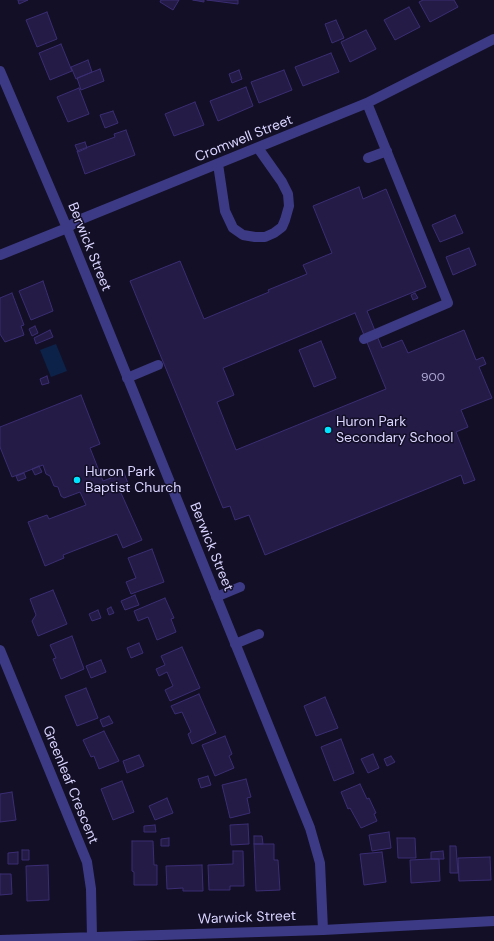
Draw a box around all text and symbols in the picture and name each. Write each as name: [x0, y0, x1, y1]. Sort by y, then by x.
street label: Cromwell Street: [193, 112, 295, 166]
street label: Berwick Street: [64, 200, 114, 294]
house number: 900: [421, 371, 445, 385]
place label: Huron Park Secondary School: [336, 414, 453, 446]
marker: Huron Park Secondary School: [323, 425, 333, 435]
place label: Huron Park Baptist Church: [85, 464, 181, 496]
marker: Huron Park Baptist Church: [72, 475, 82, 485]
street label: Berwick Street: [186, 500, 236, 594]
street label: Greenleaf Crescent: [39, 723, 101, 847]
street label: Warwick Street: [198, 908, 296, 928]

